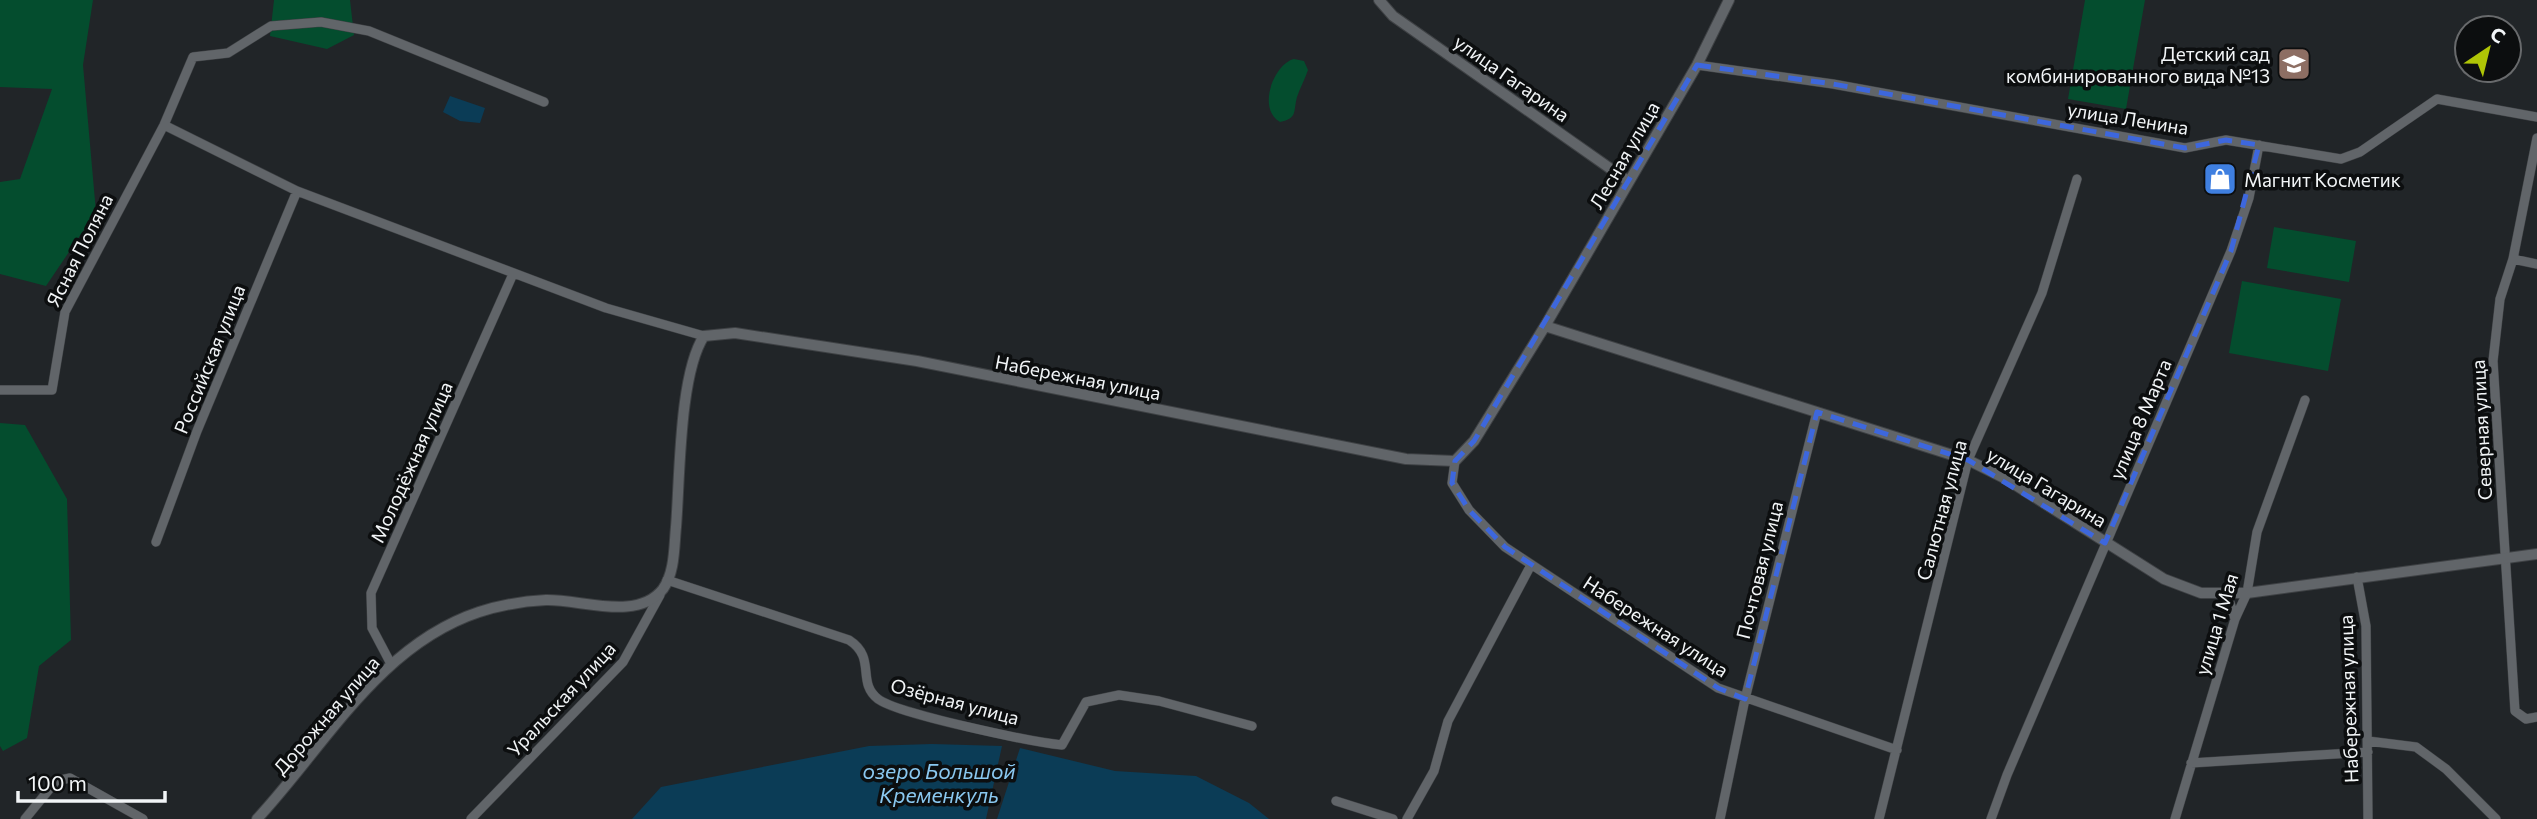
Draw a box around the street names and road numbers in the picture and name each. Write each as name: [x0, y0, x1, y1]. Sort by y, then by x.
street label: улица Гагарина: [1450, 30, 1574, 126]
street label: Лесная улица: [1584, 97, 1664, 213]
street label: улица Ленина: [2066, 97, 2190, 139]
street label: Ясная Поляна: [41, 190, 117, 310]
street label: Российская улица: [169, 281, 249, 437]
street label: Набережная улица: [993, 350, 1163, 404]
street label: улица 8 Марта: [2104, 355, 2176, 483]
street label: Северная улица: [2466, 359, 2496, 501]
street label: Молодёжная улица: [365, 378, 457, 546]
street label: Салютная улица: [1911, 437, 1971, 583]
street label: улица Гагарина: [1983, 442, 2111, 532]
street label: Почтовая улица: [1731, 499, 1787, 641]
street label: улица 1 Мая: [2190, 570, 2242, 678]
street label: Набережная улица: [1579, 571, 1733, 681]
street label: Набережная улица: [2334, 615, 2362, 783]
street label: Уральская улица: [502, 637, 620, 761]
street label: Дорожная улица: [268, 651, 384, 779]
street label: Озёрная улица: [888, 673, 1022, 729]

